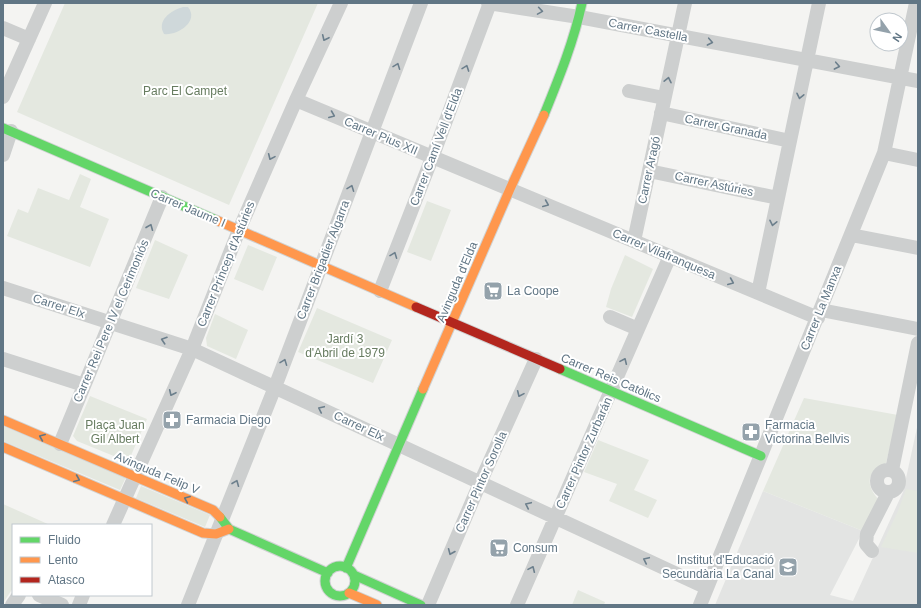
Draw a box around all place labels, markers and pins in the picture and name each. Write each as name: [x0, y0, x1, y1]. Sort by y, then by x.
supermarket icon: La Coope: [482, 280, 504, 302]
place label: La Coope: [507, 284, 559, 298]
pharmacy icon: Farmacia Diego: [161, 409, 183, 431]
place label: Farmacia Diego: [186, 413, 271, 427]
place label: Farmacia Victorina Bellvis: [765, 418, 849, 446]
pharmacy icon: Farmacia Victorina Bellvis: [740, 421, 762, 443]
supermarket icon: Consum: [488, 537, 510, 559]
place label: Consum: [513, 541, 558, 555]
place label: Institut d'Educació Secundària La Canal: [662, 553, 774, 581]
school or university icon: Institut d'Educació Secundària La Canal: [777, 556, 799, 578]

